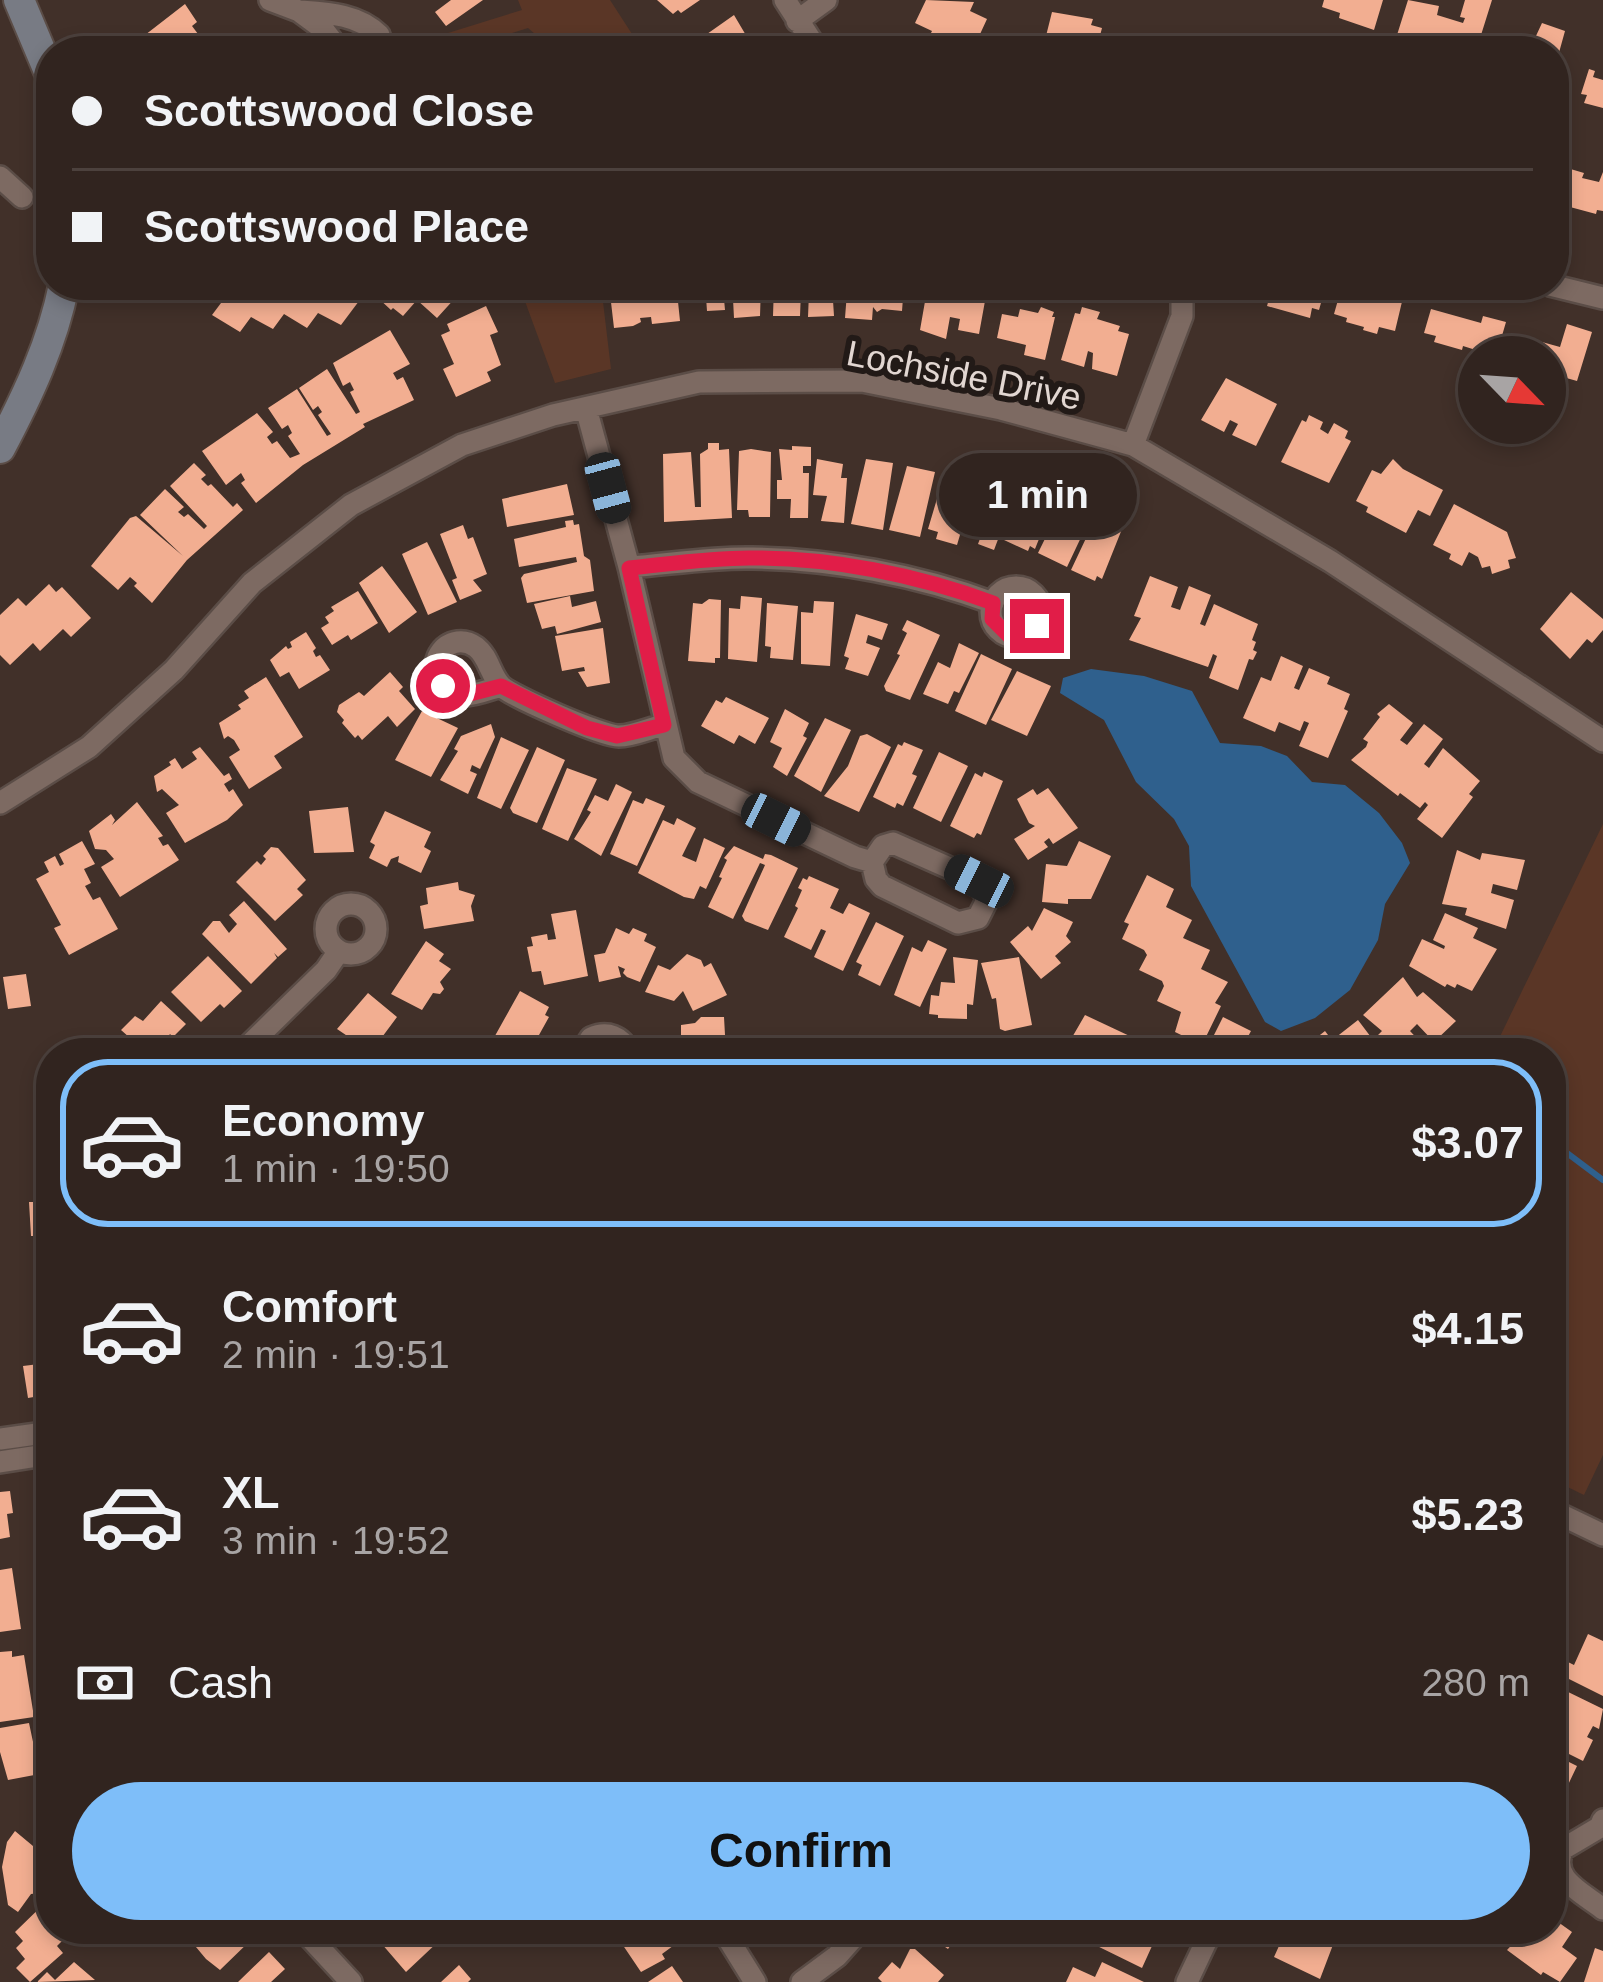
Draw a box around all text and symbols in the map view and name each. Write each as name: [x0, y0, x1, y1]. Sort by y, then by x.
text: Scottswood Close: [144, 85, 534, 136]
text: Scottswood Place: [144, 201, 529, 252]
street label: Lochside Drive: [843, 332, 1085, 418]
north arrow: [1458, 336, 1566, 444]
map controls: [1458, 336, 1566, 444]
car: [581, 449, 635, 527]
callout: 1 min: [938, 452, 1136, 536]
text: 1 min: [987, 473, 1089, 516]
route end: [1010, 599, 1064, 653]
route start: [416, 659, 470, 713]
car: [736, 788, 816, 852]
car: [939, 849, 1019, 913]
icon: car: [78, 1089, 186, 1197]
text: Economy: [222, 1095, 425, 1146]
text: $3.07: [1411, 1117, 1524, 1168]
text: 1 min · 19:50: [222, 1147, 450, 1190]
icon: car: [78, 1275, 186, 1383]
text: Comfort: [222, 1281, 397, 1332]
text: $4.15: [1411, 1303, 1524, 1354]
text: 2 min · 19:51: [222, 1333, 450, 1376]
icon: car: [78, 1461, 186, 1569]
text: XL: [222, 1467, 280, 1518]
text: $5.23: [1411, 1489, 1524, 1540]
text: 3 min · 19:52: [222, 1519, 450, 1562]
icon: cash: [72, 1650, 138, 1716]
text: Cash: [168, 1657, 273, 1708]
text: 280 m: [1422, 1661, 1530, 1704]
button: Confirm: [72, 1782, 1530, 1920]

